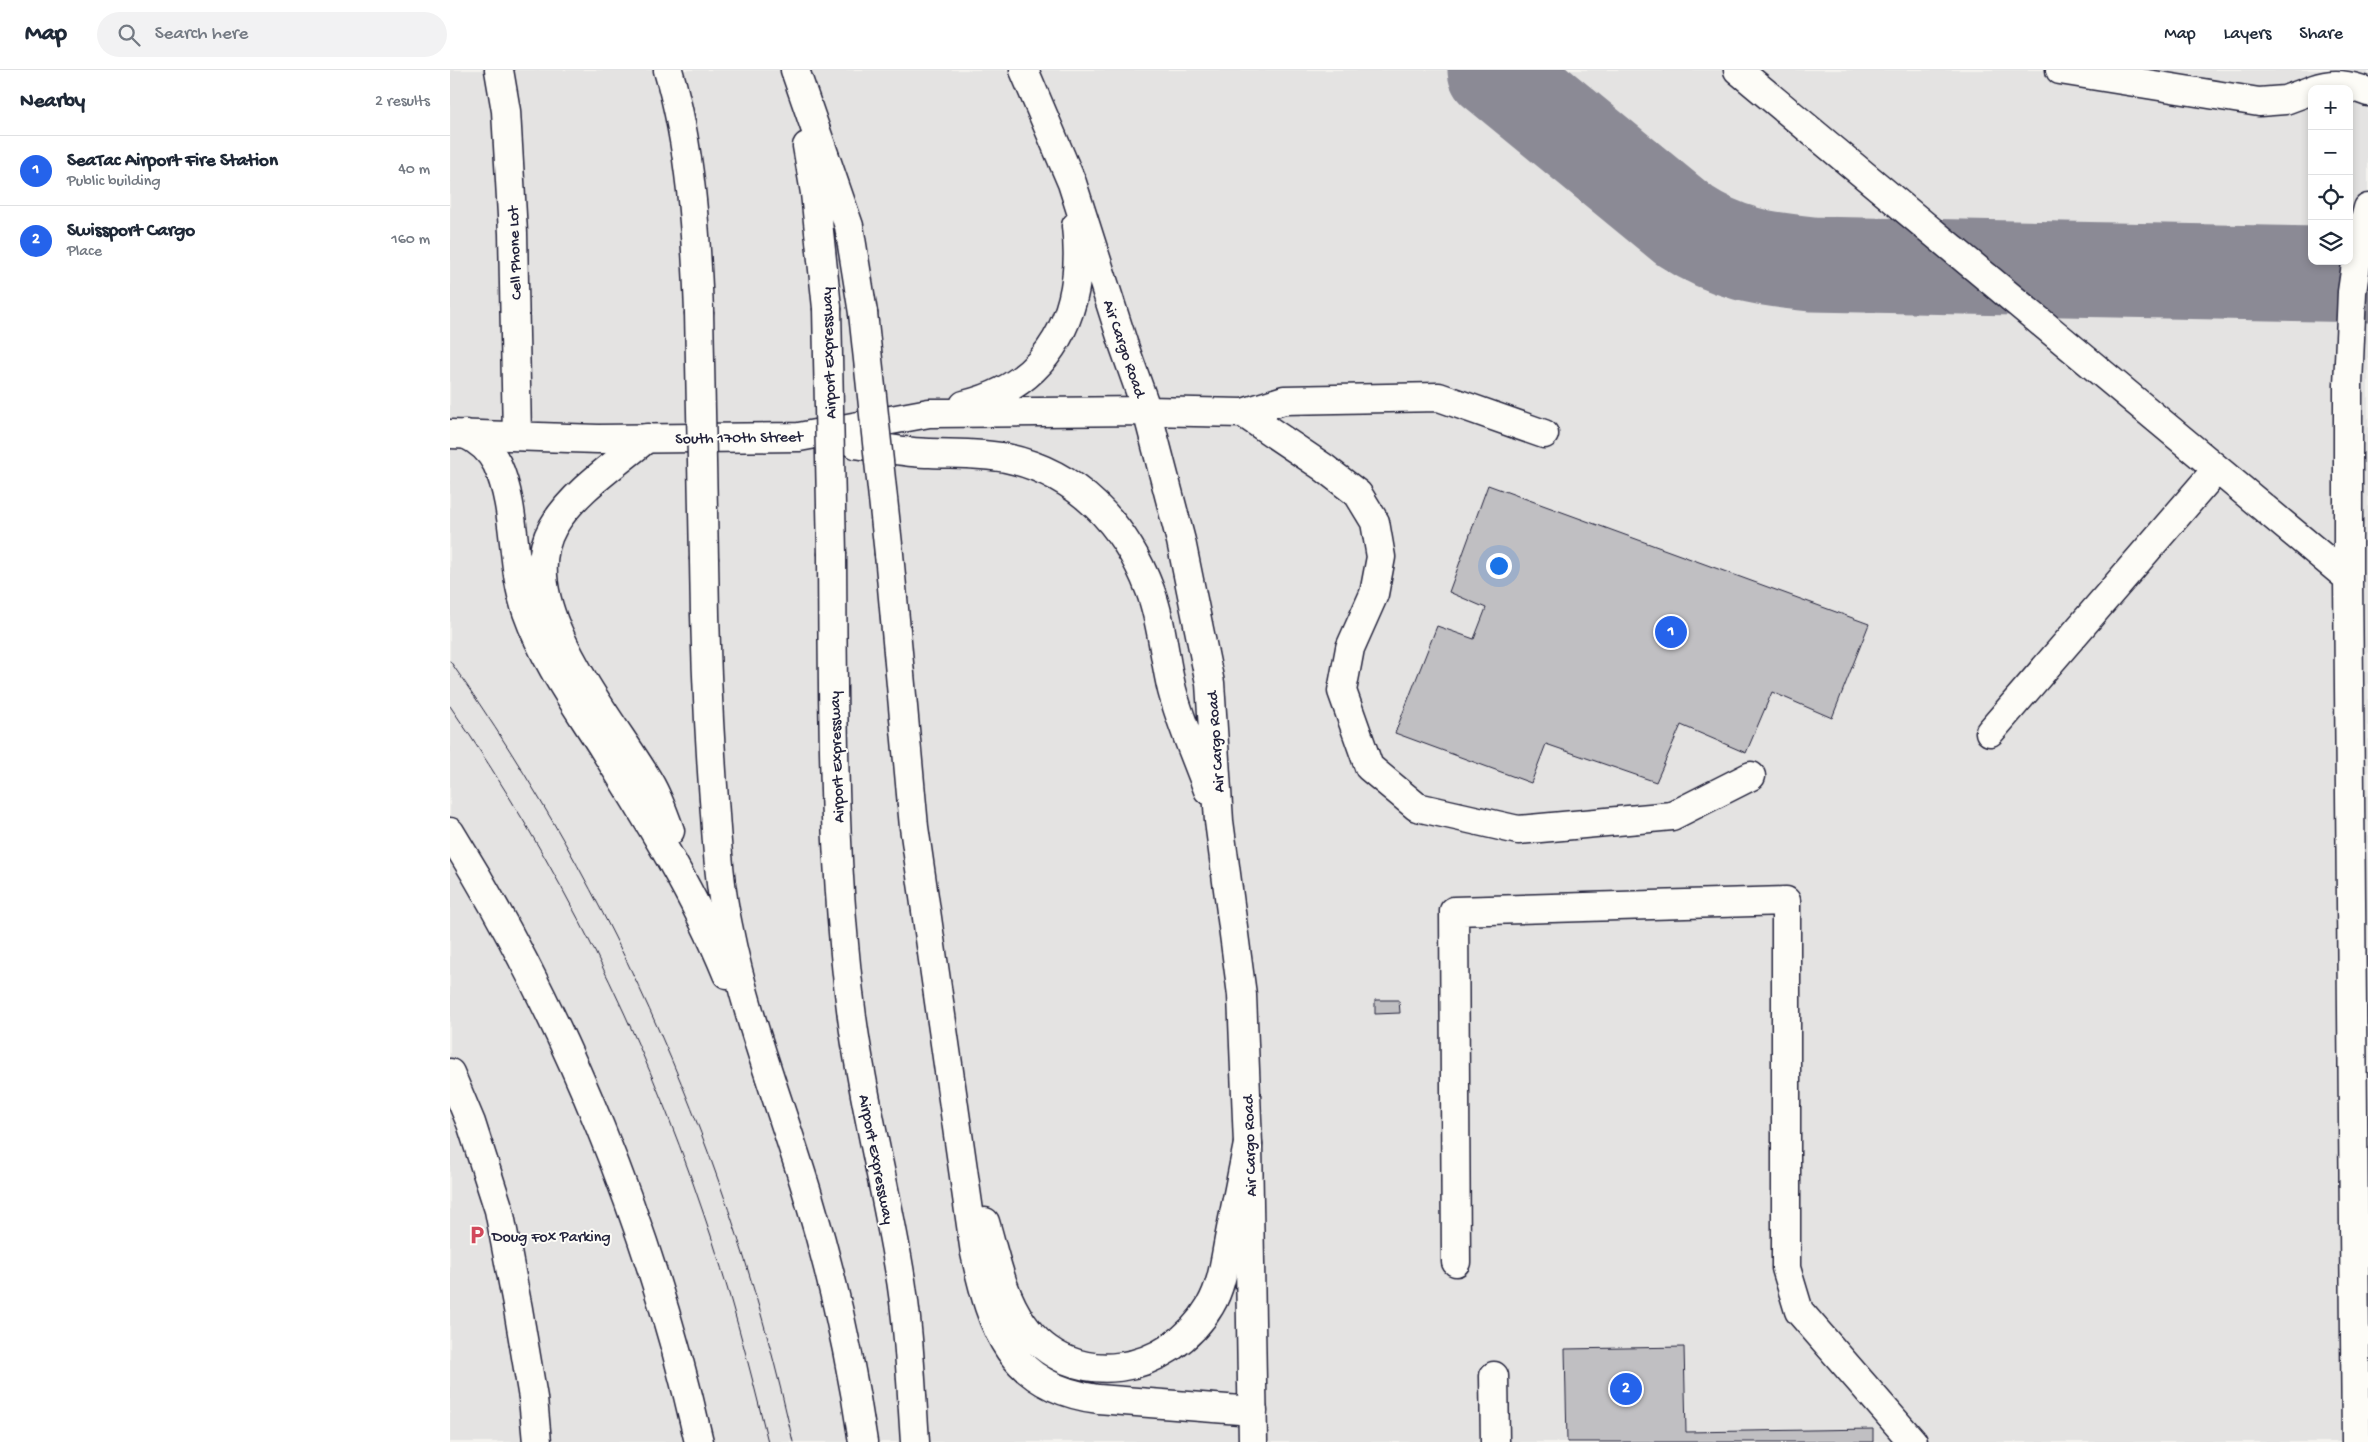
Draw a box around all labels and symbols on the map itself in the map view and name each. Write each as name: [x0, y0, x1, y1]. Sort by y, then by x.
street label: Cell Phone Lot: [505, 204, 528, 300]
street label: Airport Expressway: [819, 287, 842, 419]
street label: Air Cargo Road: [1097, 298, 1149, 402]
street label: South 170th Street: [675, 429, 804, 450]
your location: [1486, 553, 1512, 579]
pin: 1: [1655, 613, 1687, 651]
street label: Air Cargo Road: [1204, 689, 1231, 793]
street label: Airport Expressway: [827, 691, 850, 823]
street label: Airport Expressway: [853, 1093, 896, 1226]
street label: Air Cargo Road: [1240, 1093, 1263, 1197]
parking icon: Doug Fox Parking: [466, 1224, 488, 1246]
place label: Doug Fox Parking: [491, 1229, 611, 1248]
pin: 2: [1610, 1370, 1642, 1408]

